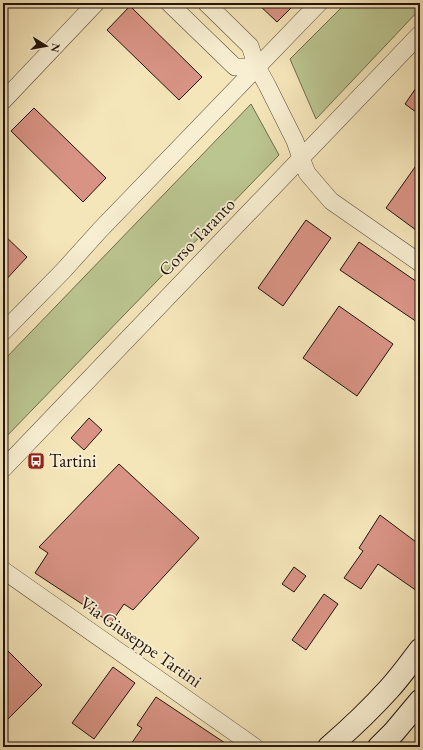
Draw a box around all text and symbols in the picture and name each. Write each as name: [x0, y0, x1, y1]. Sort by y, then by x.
north arrow: [26, 26, 66, 66]
text: N: [48, 42, 64, 54]
street label: Corso Taranto: [153, 192, 240, 281]
place label: Tartini: [49, 449, 97, 472]
bus stop icon: Tartini: [26, 451, 46, 471]
street label: Via Giuseppe Tartini: [76, 591, 207, 692]

